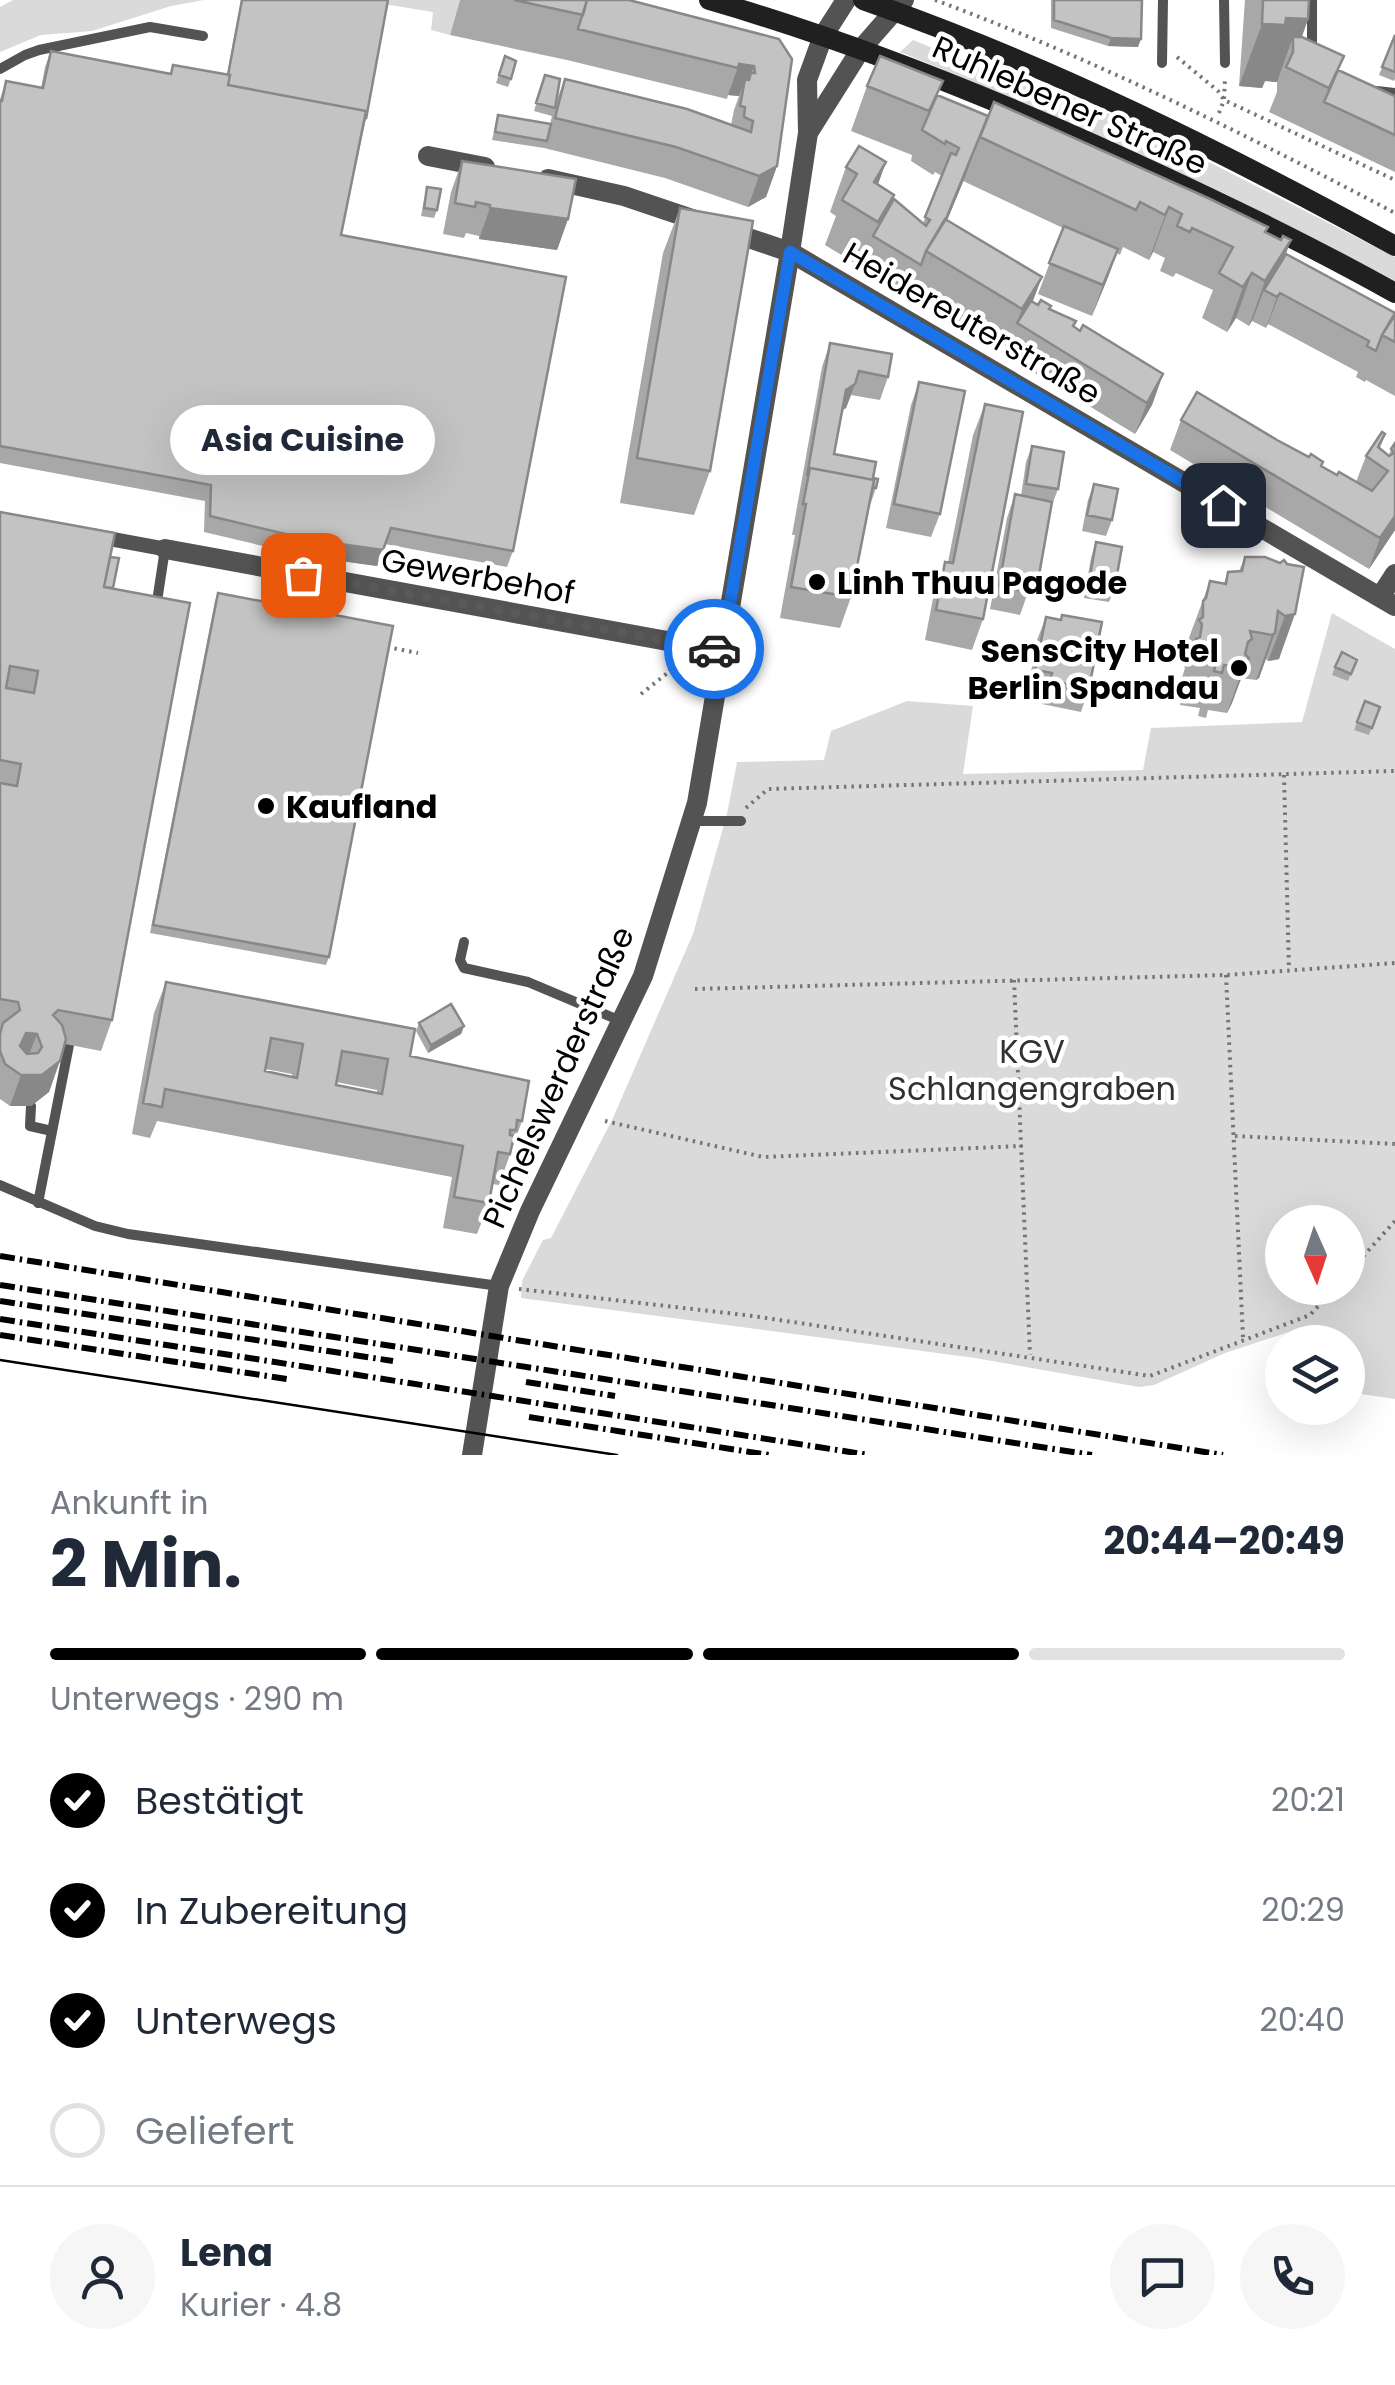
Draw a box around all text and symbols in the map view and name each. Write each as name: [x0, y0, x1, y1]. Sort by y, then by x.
street label: Ruhlebener Straße: [926, 24, 1214, 186]
street label: Heidereuterstraße: [835, 231, 1109, 415]
callout: Asia Cuisine: [170, 405, 436, 475]
text: Asia Cuisine: [201, 417, 404, 462]
pin: [1181, 463, 1266, 548]
icon: home: [1196, 478, 1251, 533]
pin: [261, 533, 346, 618]
street label: Gewerbehof: [378, 537, 578, 615]
icon: bag: [276, 548, 331, 603]
place label: Linh Thuu Pagode: [837, 560, 1127, 605]
marker: Linh Thuu Pagode: [806, 571, 828, 593]
courier: [664, 599, 764, 699]
icon: car: [687, 622, 742, 677]
place label: SensCity Hotel Berlin Spandau: [968, 628, 1219, 710]
marker: SensCity Hotel Berlin Spandau: [1228, 657, 1250, 679]
place label: Kaufland: [286, 784, 438, 829]
marker: Kaufland: [255, 795, 277, 817]
street label: Pichelswerderstraße: [471, 919, 645, 1235]
park label: KGV Schlangengraben: [888, 1029, 1176, 1111]
north arrow: [1265, 1205, 1365, 1305]
map controls: [1265, 1205, 1365, 1425]
button: layers: [1265, 1325, 1365, 1425]
text: Ankunft in: [50, 1480, 209, 1525]
text: 20:44–20:49: [1104, 1514, 1345, 1567]
text: 2 Min.: [50, 1519, 242, 1610]
text: Unterwegs · 290 m: [50, 1676, 344, 1721]
icon: check: [50, 1773, 105, 1828]
text: Bestätigt: [135, 1774, 304, 1827]
text: 20:21: [1271, 1777, 1345, 1822]
icon: check: [50, 1883, 105, 1938]
text: In Zubereitung: [135, 1884, 408, 1937]
text: 20:29: [1261, 1887, 1345, 1932]
icon: check: [50, 1993, 105, 2048]
text: Unterwegs: [135, 1994, 337, 2047]
text: 20:40: [1259, 1997, 1345, 2042]
text: Geliefert: [135, 2104, 294, 2157]
button: person: [50, 2224, 155, 2329]
button: chat: [1110, 2224, 1215, 2329]
button: phone: [1240, 2224, 1345, 2329]
text: Lena: [180, 2226, 273, 2279]
text: Kurier · 4.8: [180, 2282, 342, 2327]

